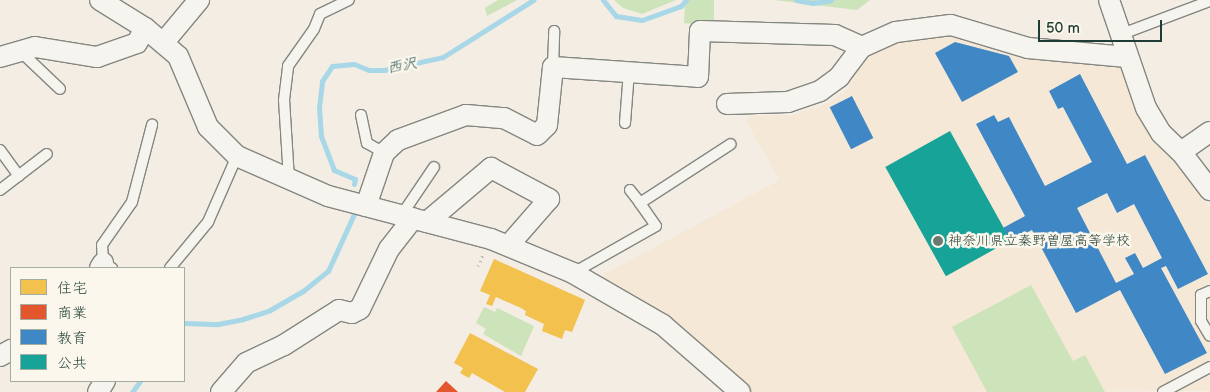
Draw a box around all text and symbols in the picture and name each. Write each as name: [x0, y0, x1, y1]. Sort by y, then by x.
scale bar: [1040, 10, 1164, 42]
text: 50 m: [1046, 19, 1080, 38]
water label: 西沢: [386, 54, 418, 78]
place label: 神奈川県立秦野曽屋高等学校: [948, 233, 1130, 249]
marker: 神奈川県立秦野曽屋高等学校: [932, 235, 944, 247]
legend: [10, 267, 185, 382]
text: 住宅: [57, 279, 87, 298]
text: 商業: [57, 304, 87, 323]
text: 教育: [57, 329, 87, 348]
text: 公共: [57, 354, 87, 373]

